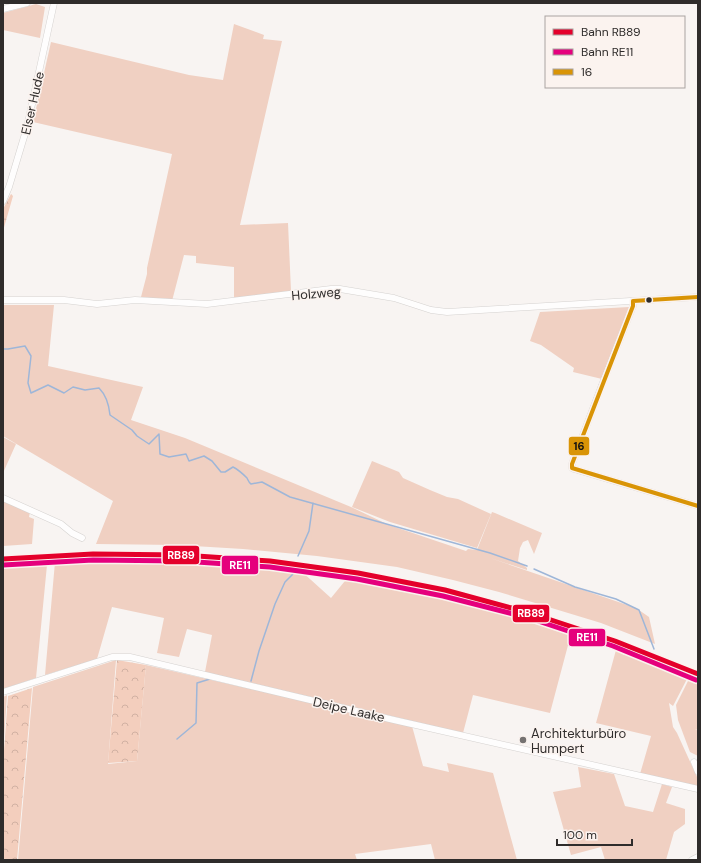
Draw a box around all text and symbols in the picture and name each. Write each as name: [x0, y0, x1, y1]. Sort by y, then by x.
legend: [545, 16, 685, 88]
text: Bahn RB89: [581, 24, 641, 40]
text: Bahn RE11: [581, 44, 633, 60]
text: 16: [581, 64, 592, 80]
street label: Elser Hude: [17, 70, 48, 136]
street label: Holzweg: [291, 283, 342, 304]
unlabelled marker: [644, 295, 654, 305]
line badge: 16: [568, 436, 590, 456]
text: 16: [574, 439, 585, 453]
line badge: RB89: [162, 545, 200, 565]
text: RB89: [167, 548, 195, 562]
line badge: RE11: [221, 555, 259, 575]
text: RE11: [229, 558, 251, 572]
line badge: RB89: [512, 604, 550, 623]
text: RB89: [517, 606, 545, 620]
line badge: RE11: [568, 628, 606, 647]
text: RE11: [576, 630, 598, 644]
street label: Deipe Laake: [311, 693, 386, 726]
place label: Architekturbüro Humpert: [531, 725, 627, 757]
marker: Architekturbüro Humpert: [518, 735, 528, 745]
scale bar: [557, 821, 632, 847]
text: 100 m: [563, 827, 597, 843]

